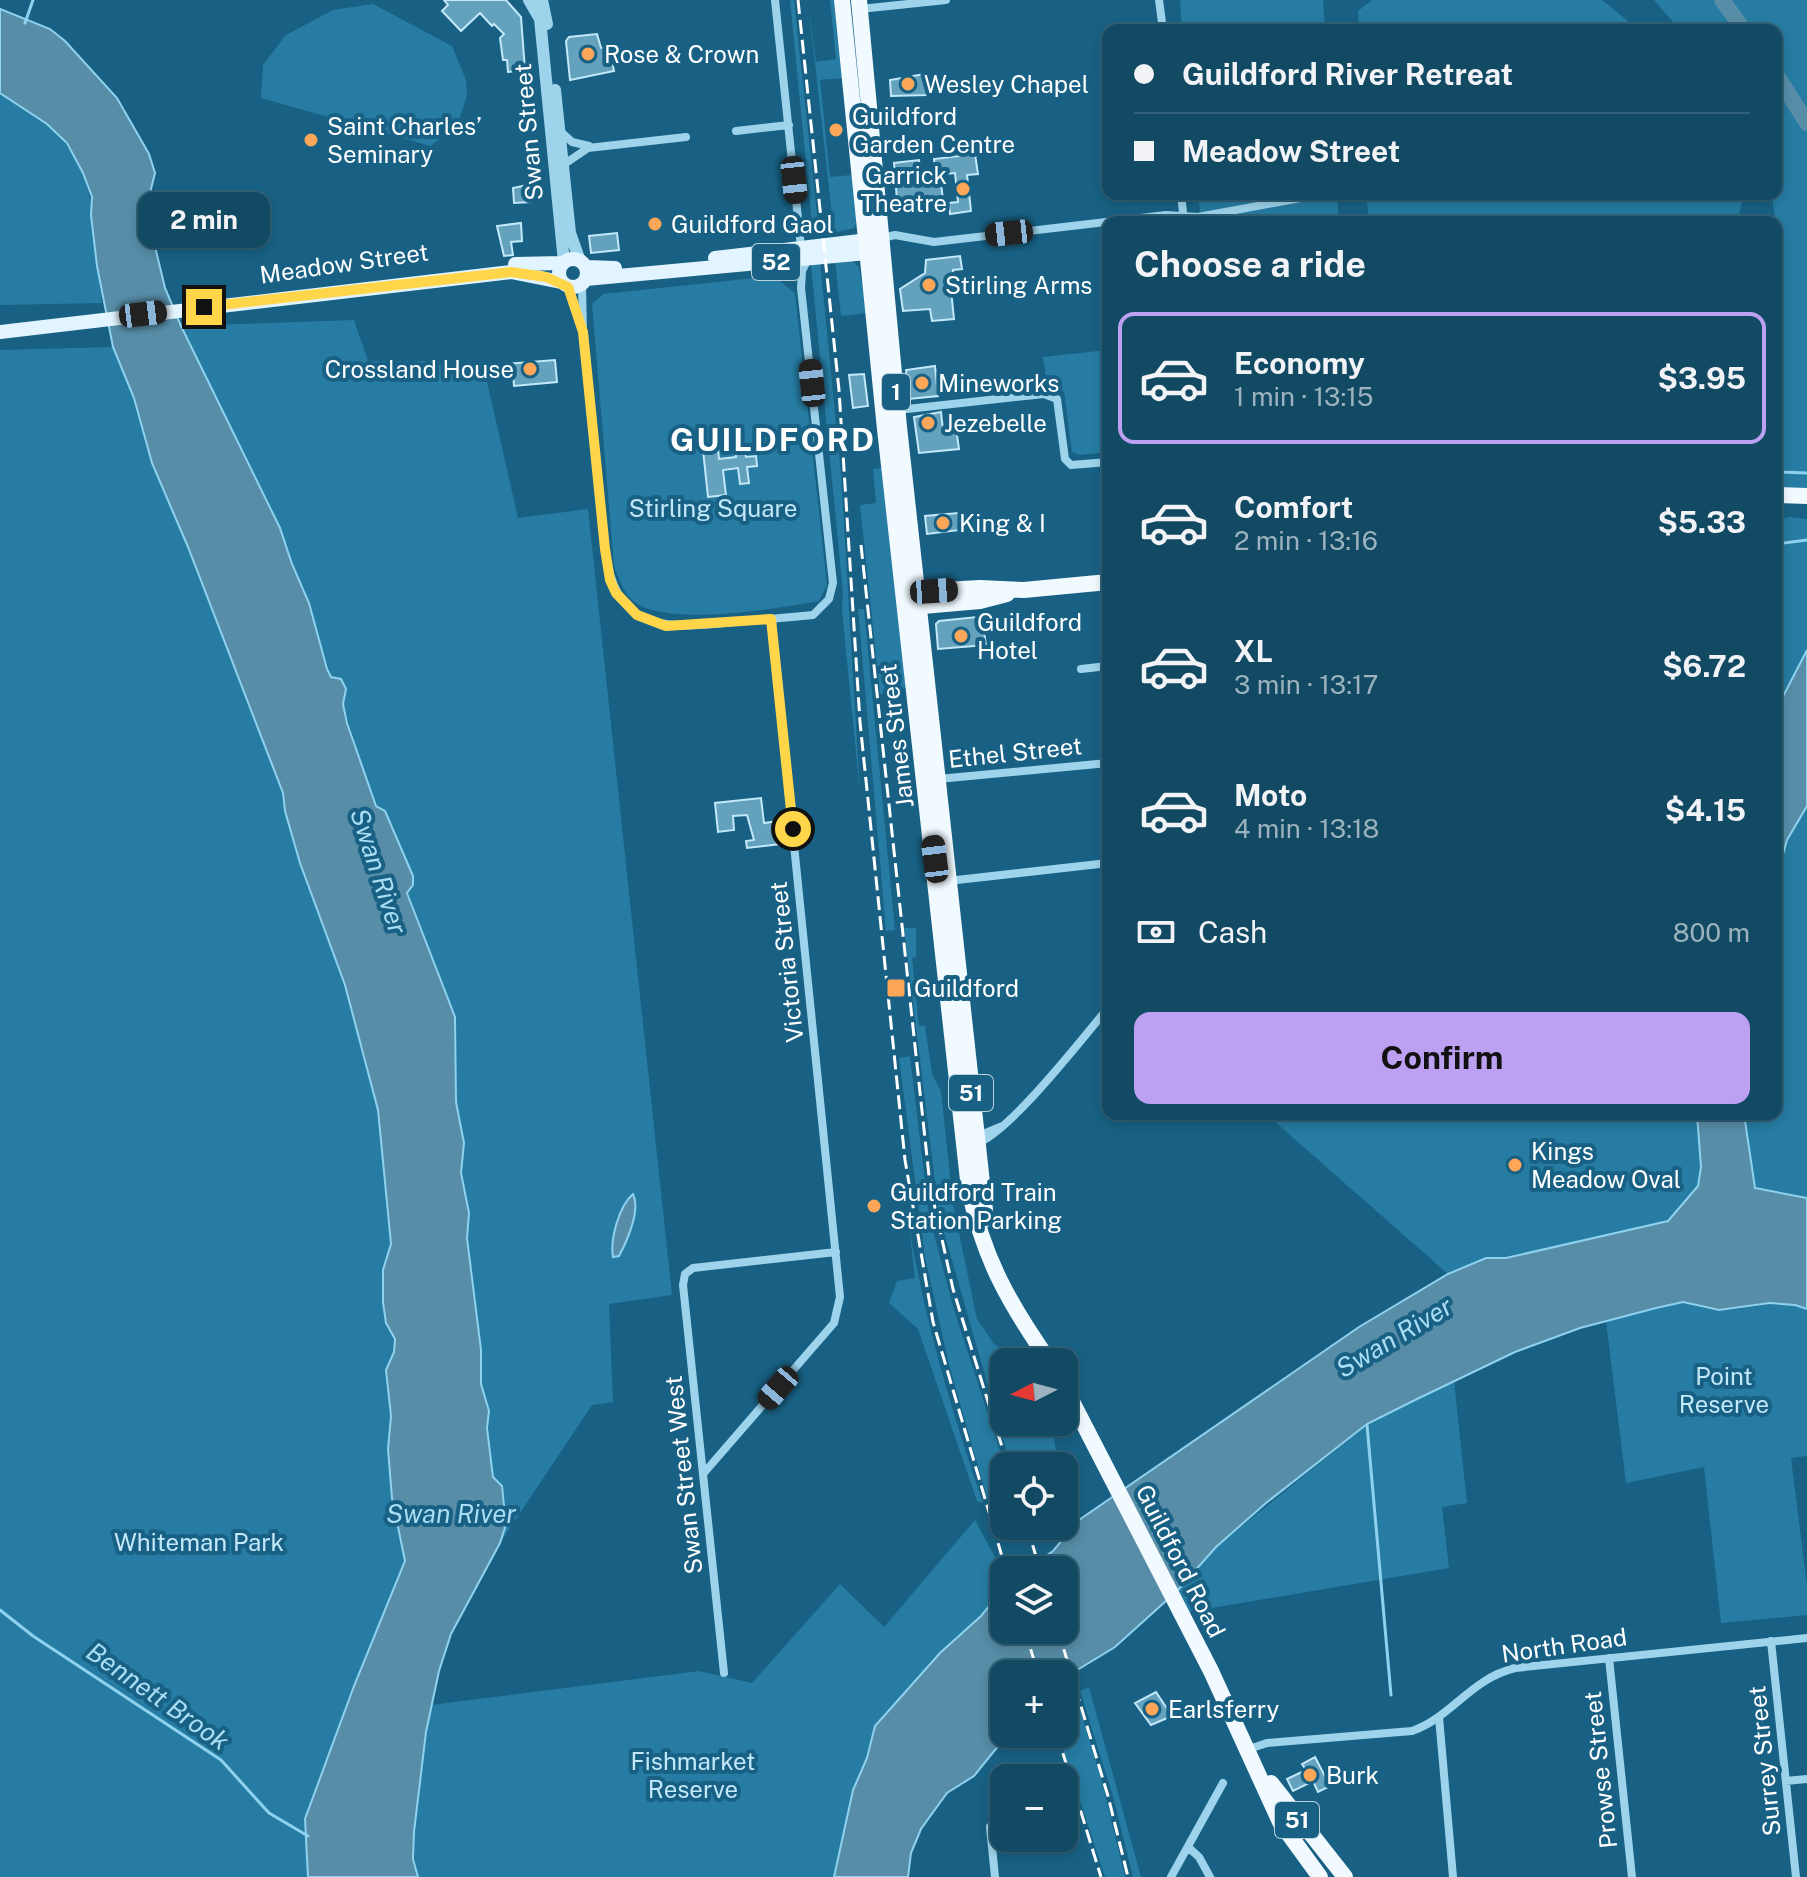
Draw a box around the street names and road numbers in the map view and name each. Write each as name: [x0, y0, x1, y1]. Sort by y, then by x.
street label: Swan Street: [508, 62, 548, 202]
street label: Meadow Street: [258, 237, 430, 289]
road number: 52: [752, 244, 800, 280]
road number: 1: [882, 374, 910, 410]
street label: James Street: [873, 662, 919, 810]
street label: Ethel Street: [947, 731, 1083, 773]
street label: Victoria Street: [764, 880, 808, 1044]
road number: 51: [949, 1075, 993, 1111]
street label: Swan Street West: [659, 1374, 707, 1576]
street label: Guildford Road: [1130, 1480, 1232, 1642]
street label: North Road: [1499, 1622, 1629, 1668]
street label: Surrey Street: [1742, 1685, 1786, 1837]
street label: Prowse Street: [1578, 1690, 1622, 1850]
road number: 51: [1275, 1802, 1319, 1838]

